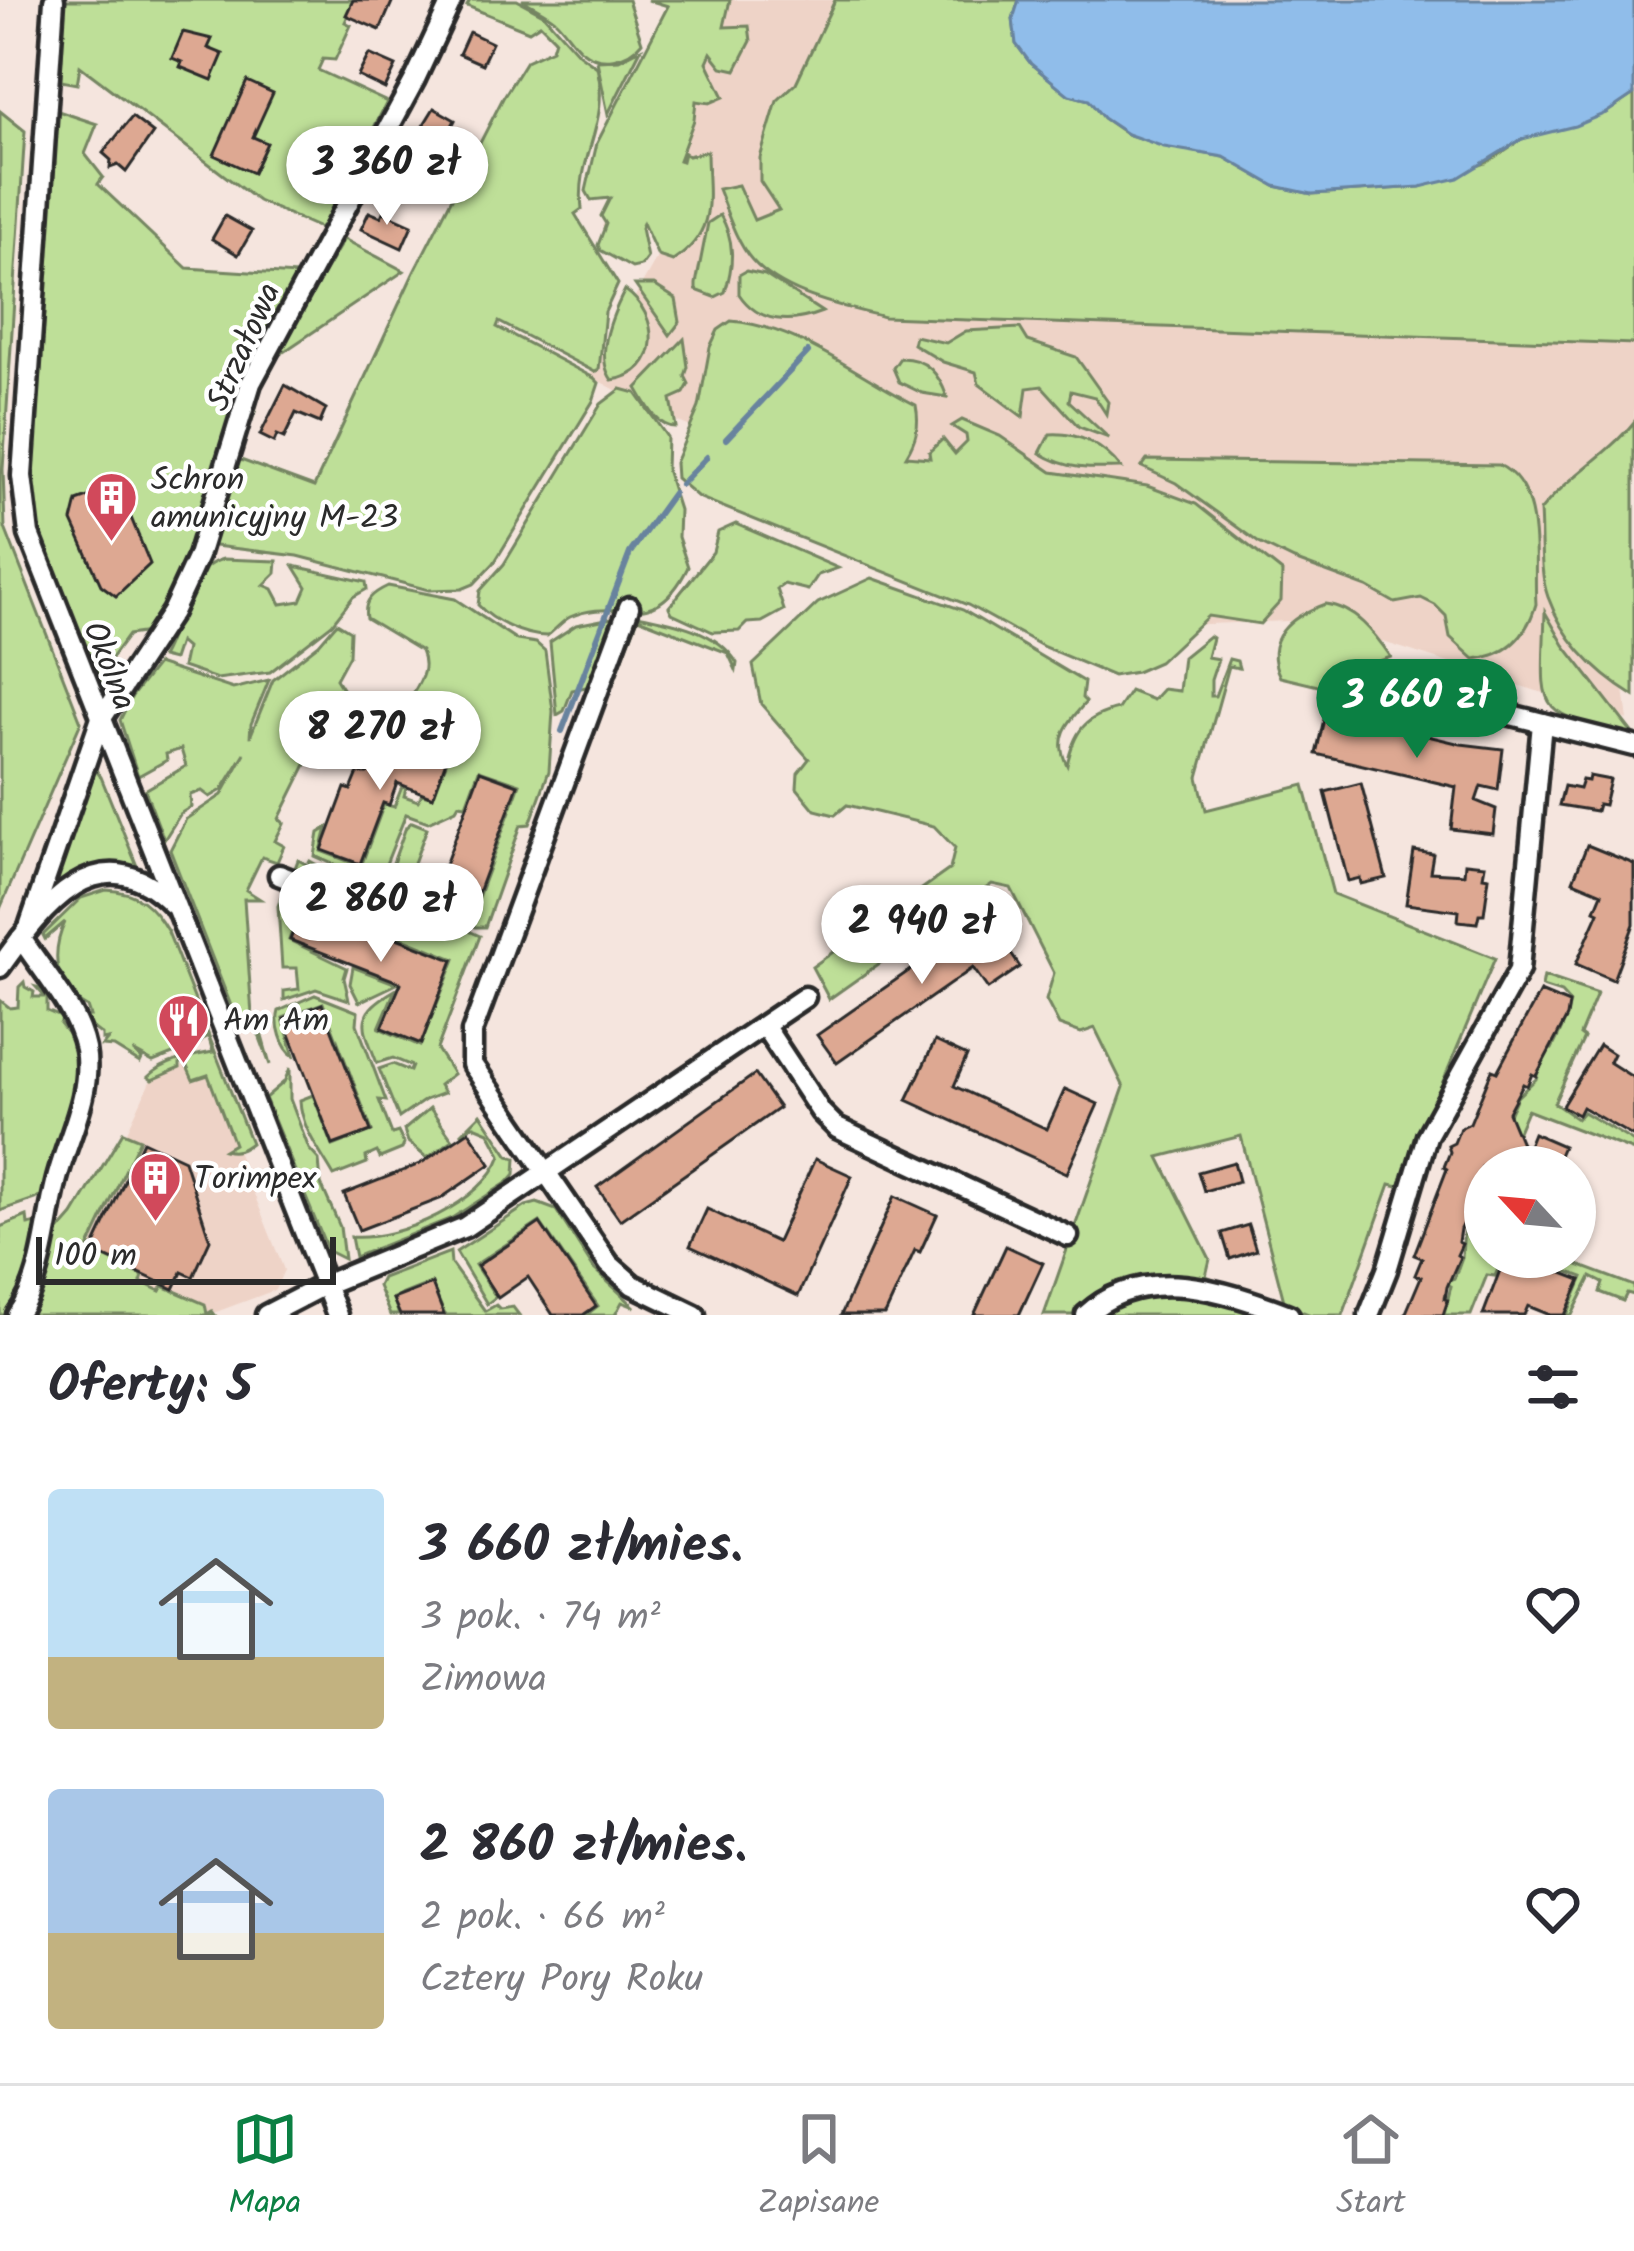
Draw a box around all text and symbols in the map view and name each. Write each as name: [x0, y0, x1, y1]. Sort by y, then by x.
pin: 3 360 zł: [263, 126, 511, 228]
text: 3 360 zł: [313, 134, 461, 196]
street label: Strzałowa: [193, 275, 297, 420]
place label: Schron amunicyjny M-23: [151, 455, 398, 546]
building icon: Schron amunicyjny M-23: [84, 469, 140, 543]
street label: Okólna: [67, 614, 149, 719]
pin: 3 660 zł: [1293, 659, 1541, 761]
text: 3 660 zł: [1343, 667, 1491, 729]
pin: 8 270 zł: [256, 691, 504, 793]
text: 8 270 zł: [306, 699, 454, 761]
pin: 2 860 zł: [257, 863, 505, 965]
text: 2 860 zł: [306, 871, 456, 933]
pin: 2 940 zł: [798, 885, 1046, 987]
text: 2 940 zł: [848, 893, 996, 955]
restaurant icon: Am Am: [156, 991, 212, 1065]
place label: Am Am: [223, 996, 329, 1049]
north arrow: [1464, 1146, 1596, 1278]
map controls: [1464, 1146, 1596, 1278]
building icon: Torimpex: [127, 1149, 183, 1223]
place label: Torimpex: [194, 1154, 317, 1207]
scale bar: [36, 1231, 336, 1284]
text: 100 m: [54, 1231, 137, 1284]
text: Oferty: 5: [48, 1347, 253, 1428]
icon: filters: [1520, 1354, 1586, 1420]
text: 3 660 zł/mies.: [420, 1507, 743, 1588]
icon: home: [144, 1537, 288, 1681]
icon: heart: [1520, 1576, 1586, 1642]
text: 3 pok. · 74 m²: [420, 1588, 660, 1650]
text: Zimowa: [420, 1650, 547, 1712]
text: 2 860 zł/mies.: [420, 1807, 747, 1888]
icon: home: [144, 1837, 288, 1981]
icon: heart: [1520, 1876, 1586, 1942]
text: 2 pok. · 66 m²: [420, 1888, 665, 1950]
text: Cztery Pory Roku: [420, 1950, 703, 2012]
tab: Mapa: [228, 2106, 301, 2231]
tab: Zapisane: [758, 2106, 879, 2231]
tab: Start: [1336, 2106, 1406, 2231]

